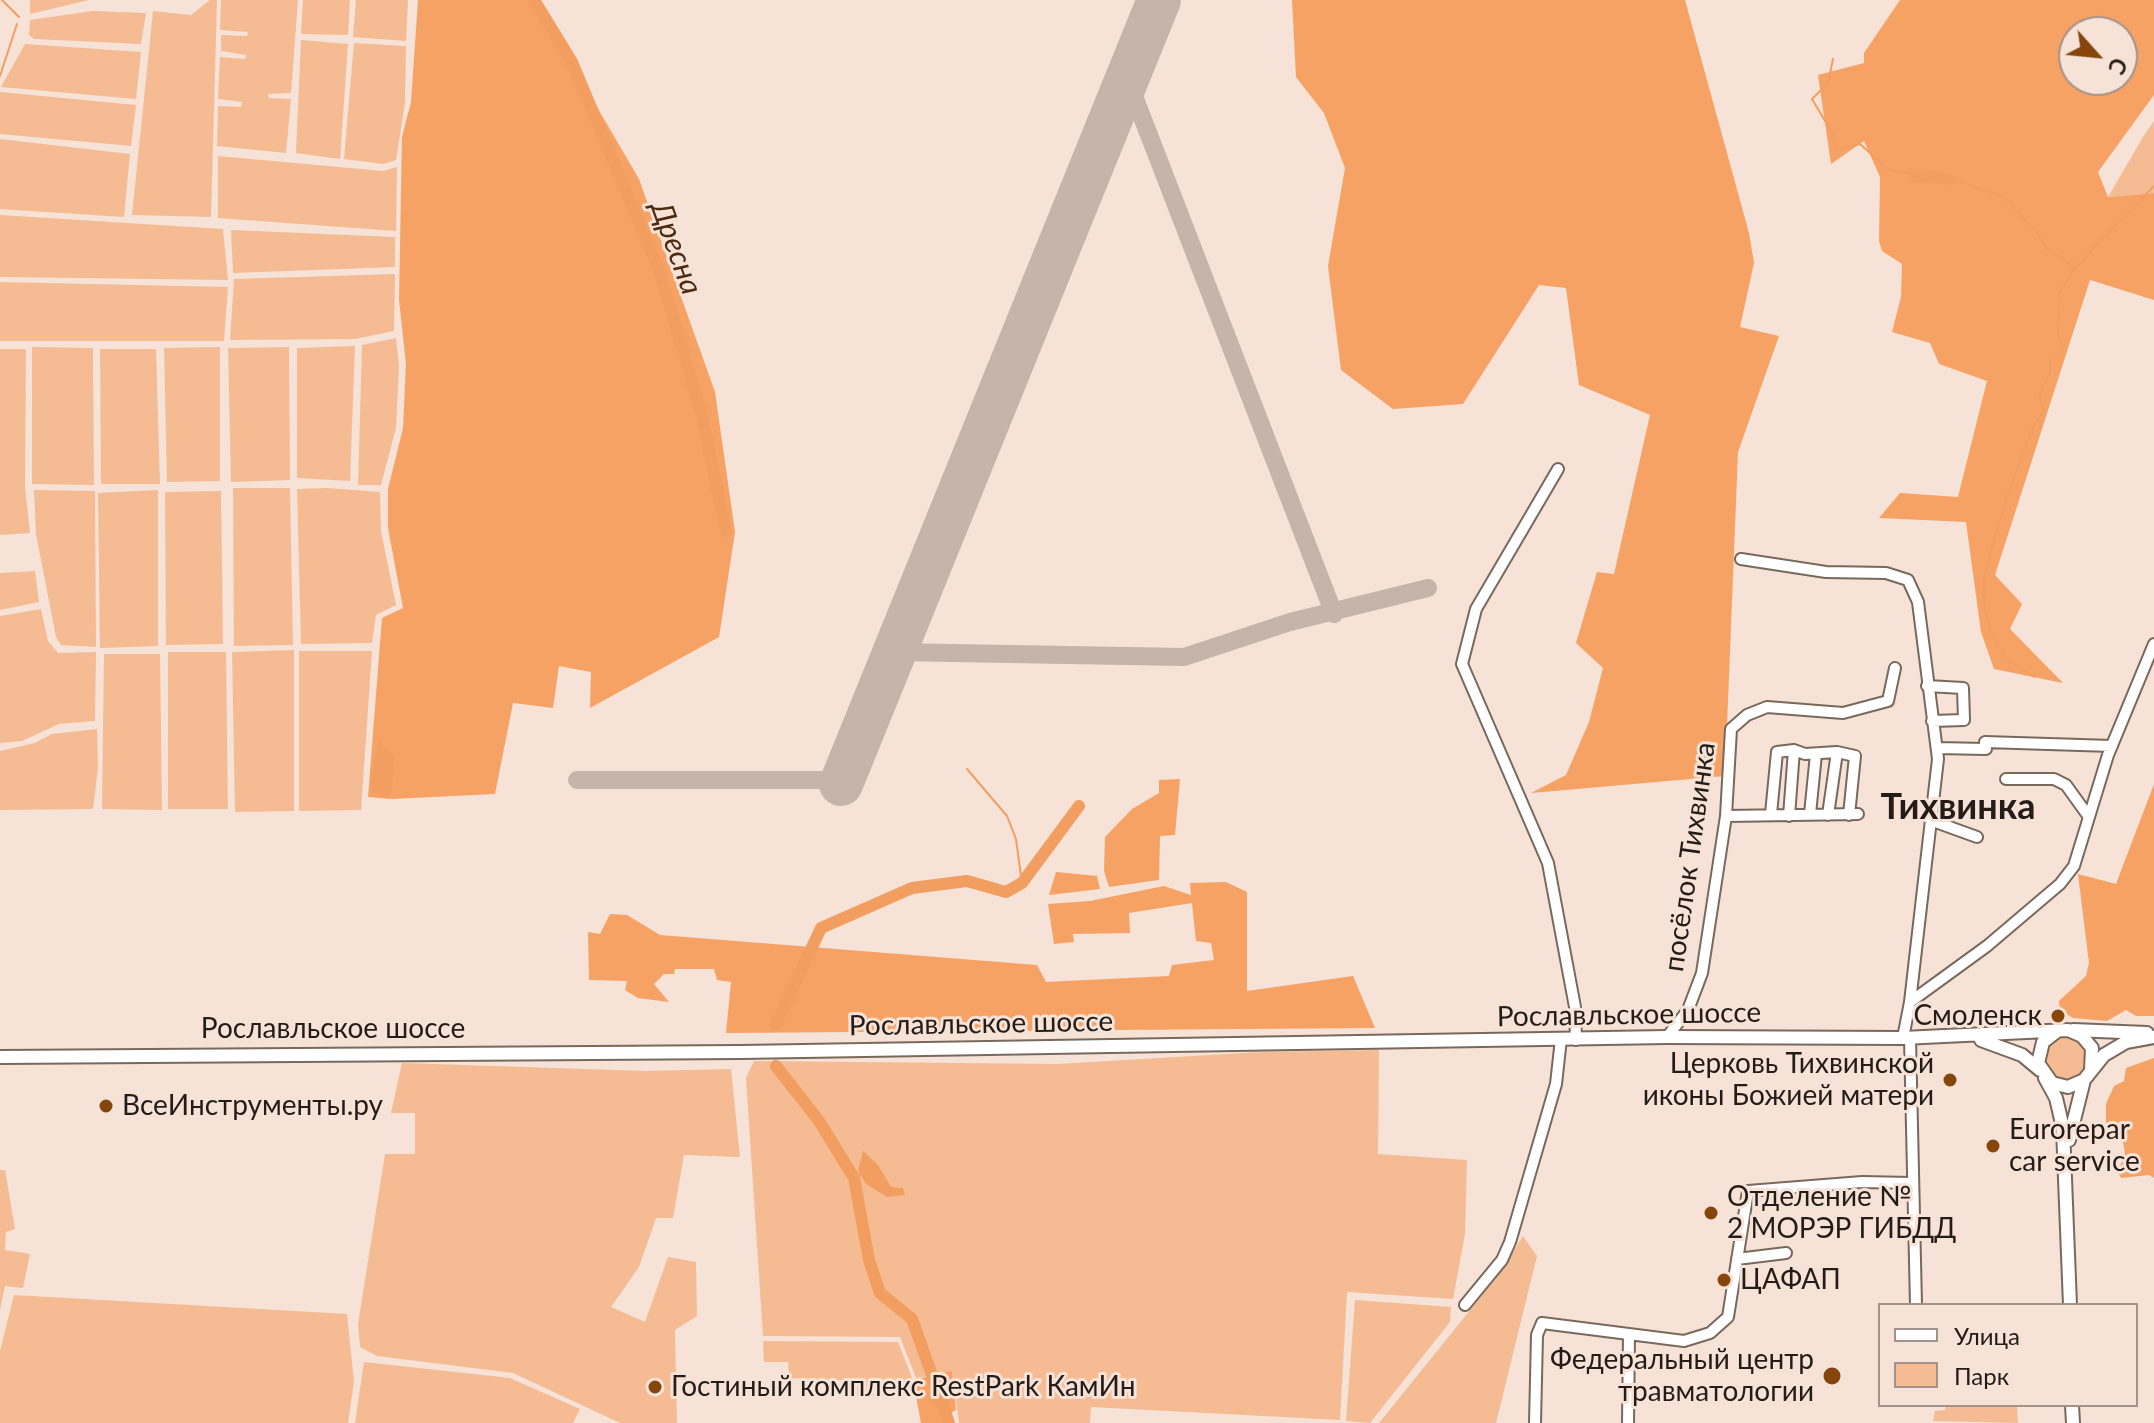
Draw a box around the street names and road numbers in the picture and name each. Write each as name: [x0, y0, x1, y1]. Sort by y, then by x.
street label: посёлок Тихвинка: [1657, 740, 1723, 974]
street label: Рославльское шоссе: [1497, 996, 1761, 1034]
street label: Рославльское шоссе: [849, 1005, 1113, 1043]
street label: Рославльское шоссе: [201, 1012, 465, 1046]

